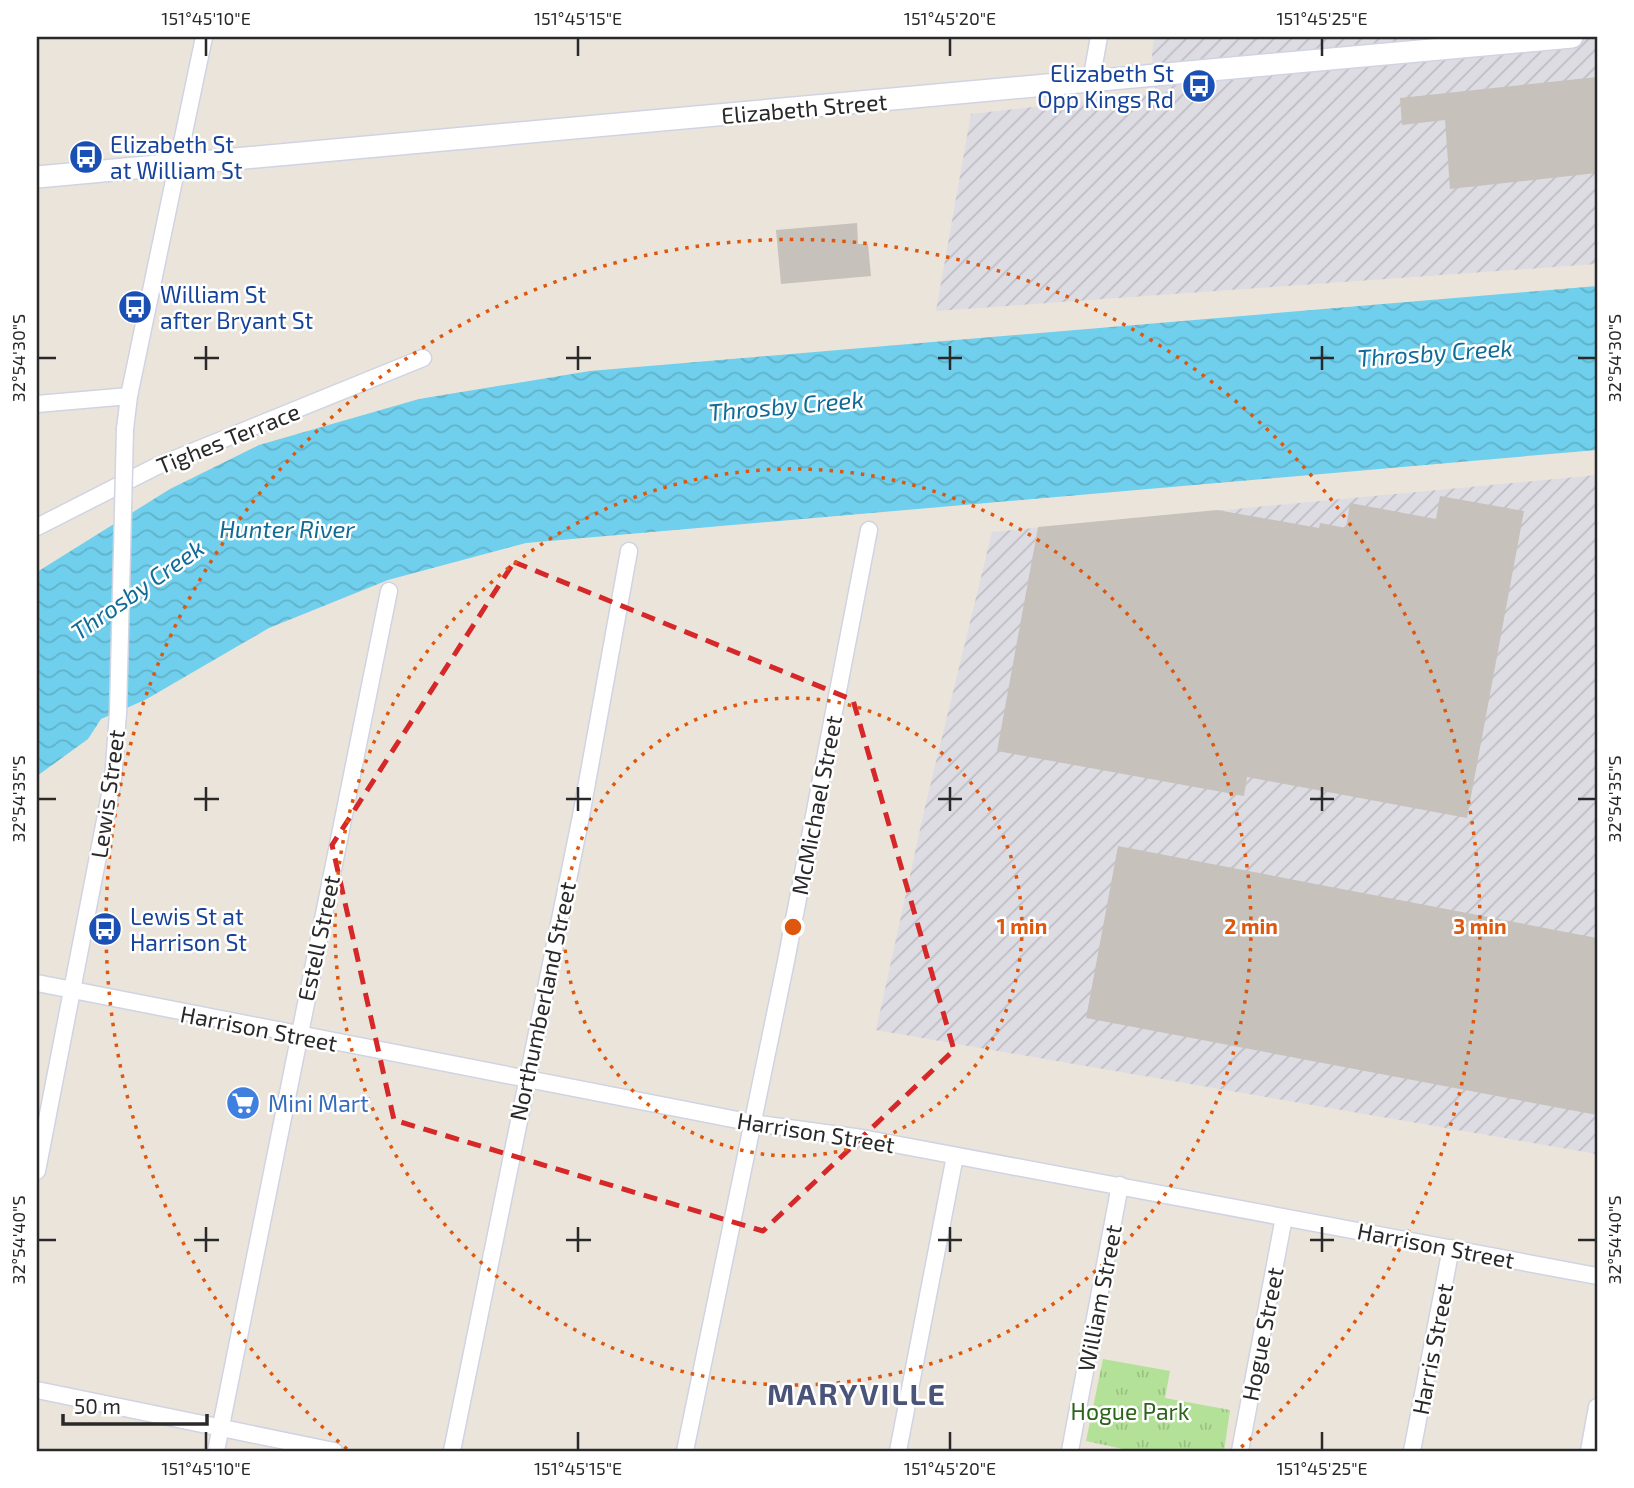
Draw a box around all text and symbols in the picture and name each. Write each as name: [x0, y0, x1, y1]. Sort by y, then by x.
text: 151°45'10"E: [161, 7, 251, 29]
text: 151°45'15"E: [534, 7, 622, 29]
text: 151°45'20"E: [904, 7, 996, 29]
text: 151°45'25"E: [1276, 7, 1368, 29]
place label: Elizabeth St Opp Kings Rd: [1037, 59, 1174, 113]
bus stop icon: Elizabeth St Opp Kings Rd: [1180, 67, 1218, 105]
street label: Elizabeth Street: [720, 87, 888, 129]
place label: Elizabeth St at William St: [110, 130, 243, 184]
bus stop icon: Elizabeth St at William St: [67, 138, 105, 176]
place label: William St after Bryant St: [160, 280, 314, 334]
bus stop icon: William St after Bryant St: [116, 288, 154, 326]
text: 32°54'30"S: [7, 314, 29, 402]
text: 32°54'30"S: [1603, 314, 1625, 402]
water label: Throsby Creek: [1356, 332, 1514, 372]
water label: Throsby Creek: [707, 384, 865, 426]
street label: Tighes Terrace: [153, 397, 303, 479]
water label: Hunter River: [219, 514, 355, 543]
water label: Throsby Creek: [65, 532, 209, 646]
street label: McMichael Street: [785, 713, 847, 897]
street label: Lewis Street: [84, 728, 130, 860]
text: 32°54'35"S: [7, 755, 29, 843]
text: 32°54'35"S: [1603, 755, 1625, 843]
street label: Estell Street: [291, 872, 345, 1003]
street label: Northumberland Street: [503, 879, 581, 1123]
place label: Lewis St at Harrison St: [130, 902, 247, 956]
bus stop icon: Lewis St at Harrison St: [86, 910, 124, 948]
text: 1 min: [997, 913, 1047, 938]
text: 2 min: [1224, 913, 1278, 938]
text: 3 min: [1453, 913, 1507, 938]
centre of rings: [781, 915, 805, 939]
street label: Harrison Street: [178, 999, 340, 1057]
supermarket icon: Mini Mart: [224, 1084, 262, 1122]
place label: Mini Mart: [268, 1089, 369, 1117]
street label: Harrison Street: [735, 1106, 897, 1158]
text: 32°54'40"S: [7, 1195, 29, 1285]
text: 32°54'40"S: [1603, 1195, 1625, 1285]
street label: Harrison Street: [1355, 1216, 1517, 1274]
street label: William Street: [1071, 1222, 1127, 1374]
street label: Hogue Street: [1235, 1264, 1289, 1403]
street label: Harris Street: [1406, 1281, 1458, 1417]
district label: MARYVILLE: [767, 1375, 947, 1411]
scale bar: [63, 1383, 206, 1427]
text: 50 m: [74, 1393, 121, 1418]
park label: Hogue Park: [1071, 1397, 1190, 1425]
text: 151°45'10"E: [161, 1457, 251, 1479]
text: 151°45'15"E: [534, 1457, 622, 1479]
text: 151°45'20"E: [904, 1457, 996, 1479]
text: 151°45'25"E: [1276, 1457, 1368, 1479]

